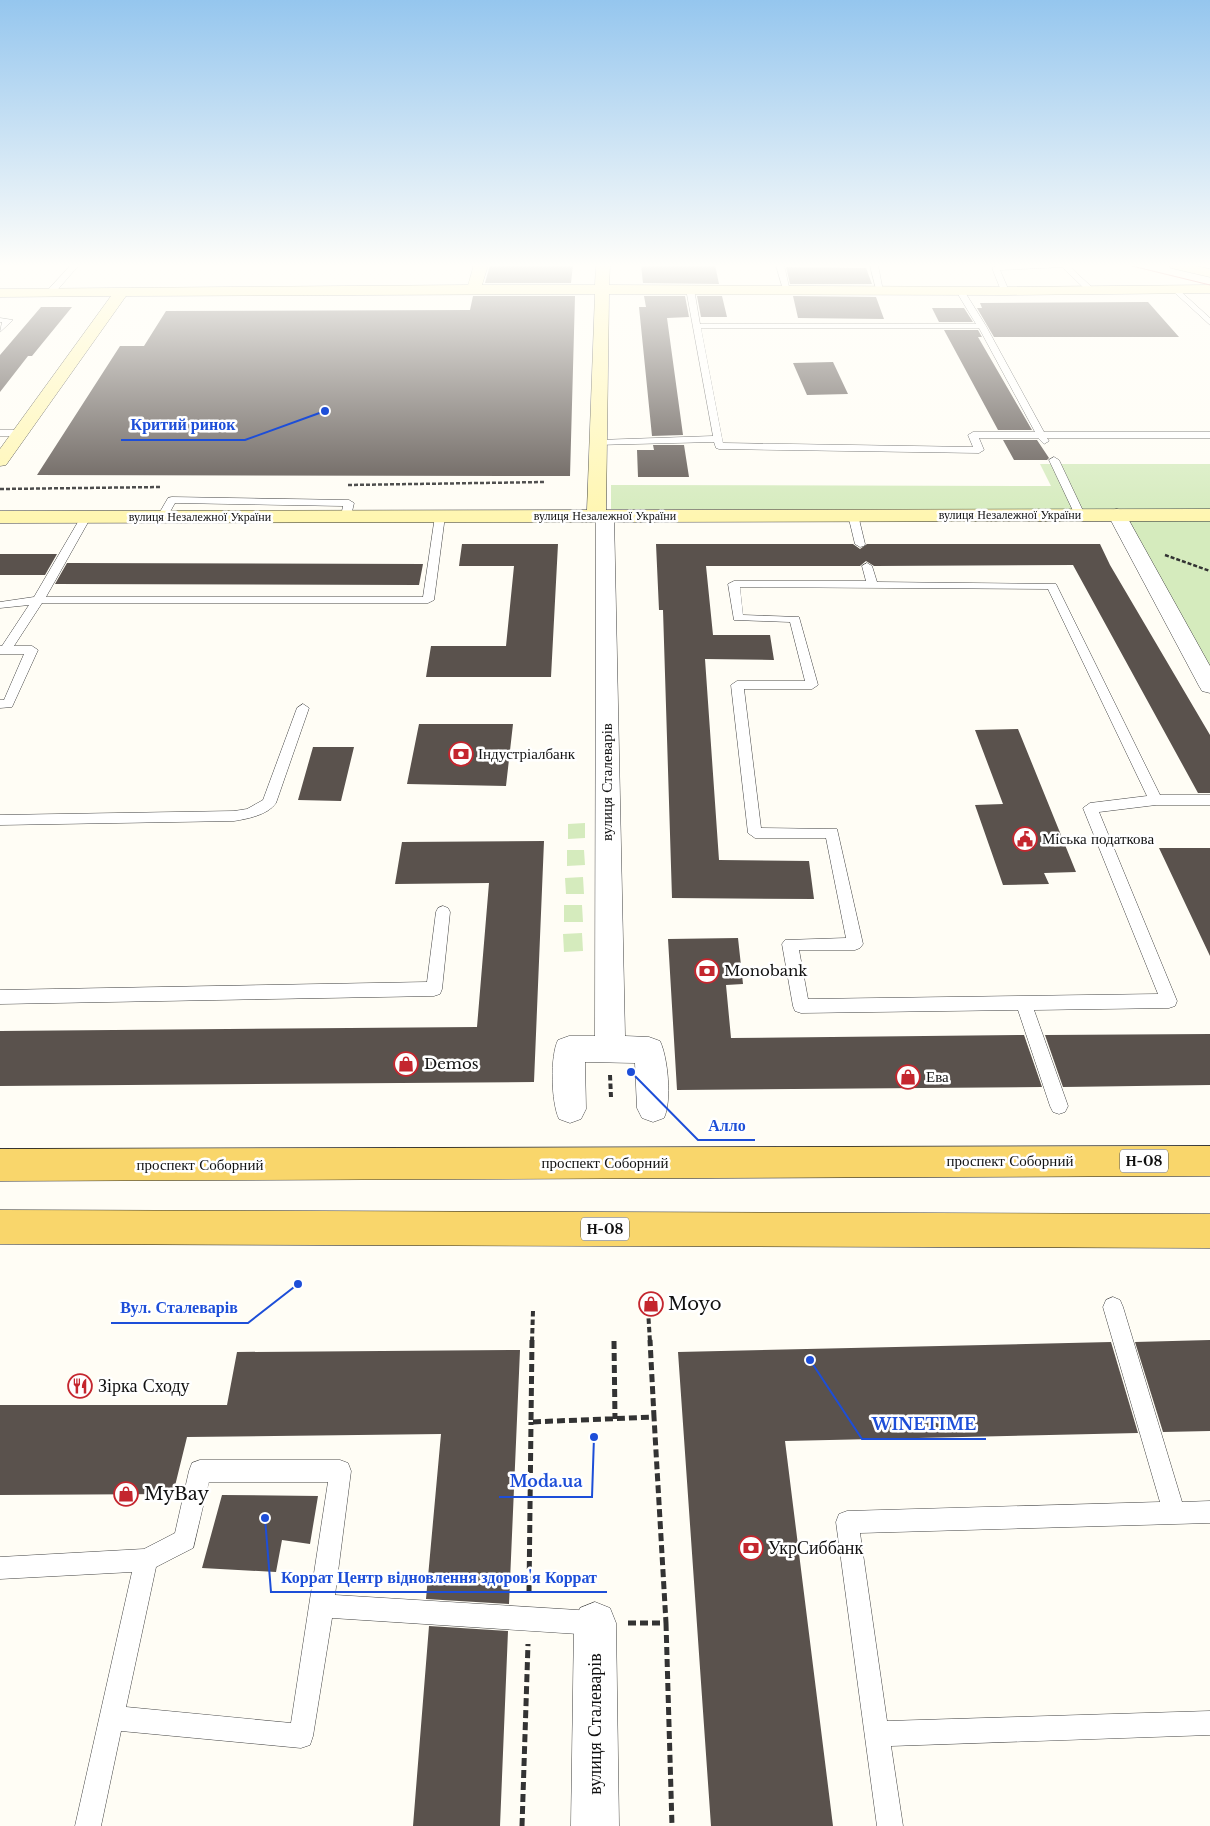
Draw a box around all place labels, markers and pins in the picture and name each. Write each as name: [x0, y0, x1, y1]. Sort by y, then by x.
callout: Критий ринок: [121, 409, 245, 440]
bank icon: Індустріалбанк: [448, 741, 474, 767]
place label: Індустріалбанк: [478, 744, 576, 763]
public building icon: Міська податкова: [1012, 826, 1038, 852]
place label: Міська податкова: [1042, 829, 1154, 848]
bank icon: Monobank: [694, 958, 720, 984]
place label: Monobank: [724, 961, 808, 980]
shop icon: Demos: [393, 1051, 419, 1077]
place label: Demos: [424, 1054, 479, 1073]
shop icon: Ева: [895, 1064, 921, 1090]
place label: Ева: [926, 1067, 949, 1086]
callout: Алло: [698, 1109, 755, 1140]
shop icon: Moyo: [638, 1291, 664, 1317]
callout: Вул. Сталеварів: [111, 1292, 248, 1323]
place label: Moyo: [668, 1293, 721, 1315]
restaurant icon: Зірка Сходу: [67, 1373, 93, 1399]
place label: Зірка Сходу: [98, 1375, 190, 1397]
callout: WINETIME: [862, 1408, 986, 1439]
callout: Moda.ua: [499, 1466, 592, 1497]
shop icon: MyBay: [113, 1481, 139, 1507]
place label: MyBay: [144, 1483, 209, 1505]
bank icon: УкрСиббанк: [738, 1535, 764, 1561]
place label: УкрСиббанк: [768, 1537, 863, 1559]
callout: Коррат Центр відновлення здоров'я Коррат: [271, 1561, 607, 1592]

